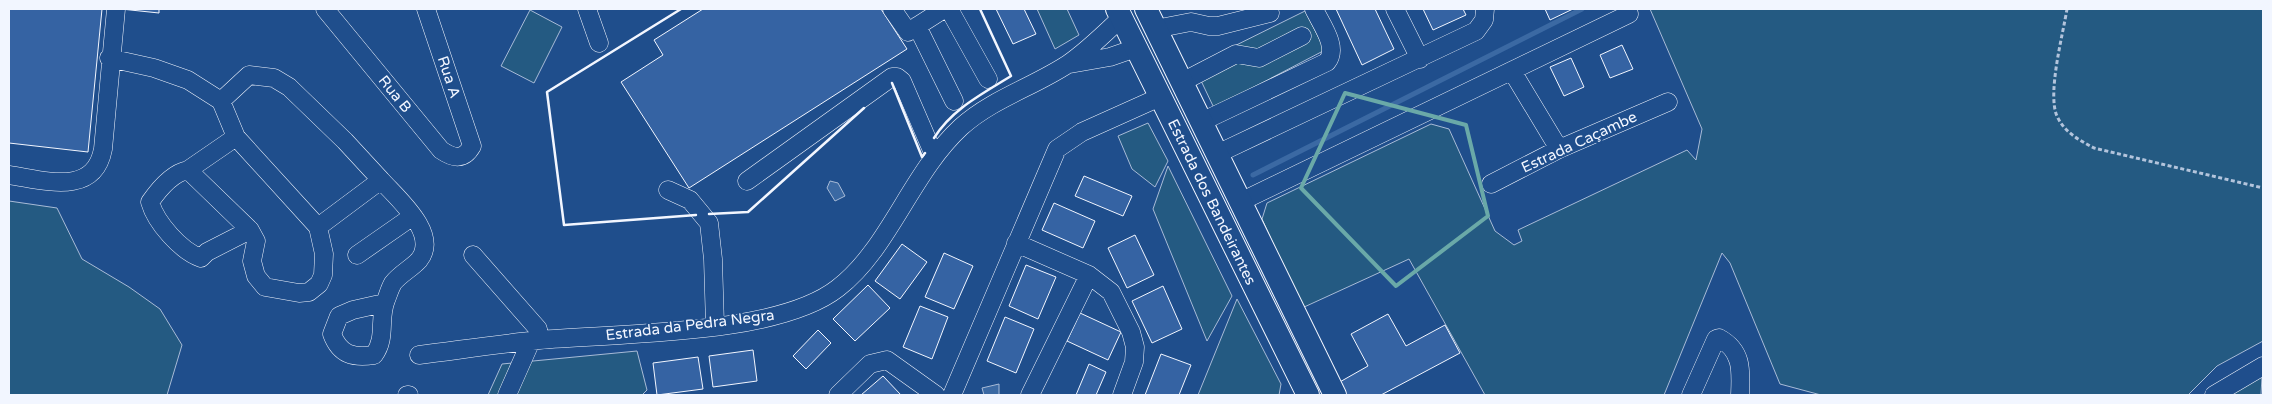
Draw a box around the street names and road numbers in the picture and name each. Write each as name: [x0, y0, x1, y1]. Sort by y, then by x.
street label: Rua A: [434, 54, 464, 100]
street label: Rua B: [375, 72, 415, 116]
street label: Estrada Caçambe: [1518, 107, 1640, 177]
street label: Estrada dos Bandeirantes: [1164, 116, 1260, 288]
street label: Estrada da Pedra Negra: [605, 306, 775, 344]

